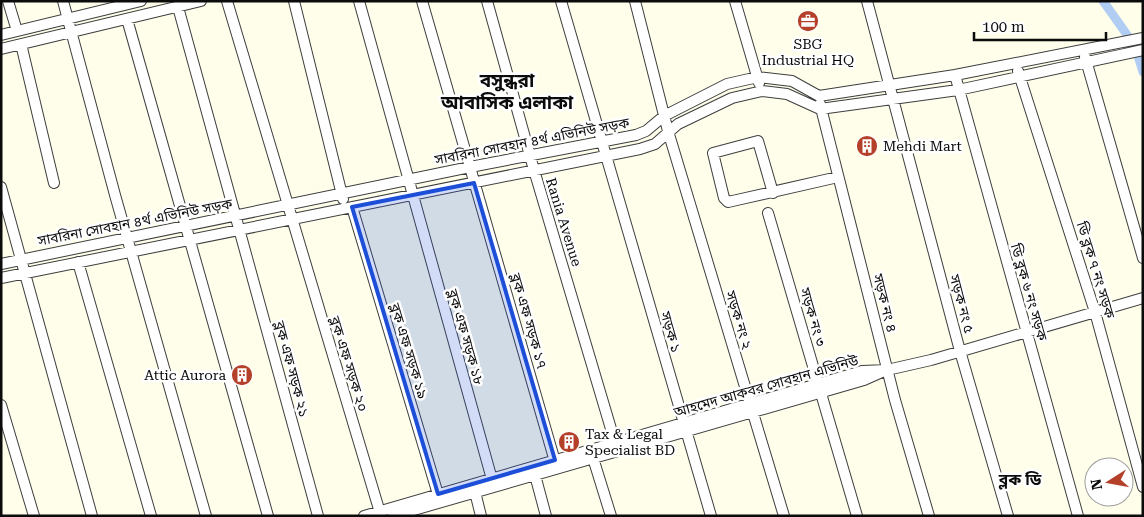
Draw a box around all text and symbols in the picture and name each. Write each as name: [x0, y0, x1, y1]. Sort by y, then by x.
office icon: SBG Industrial HQ: [796, 9, 820, 33]
scale bar: [974, 10, 1106, 42]
text: 100 m: [982, 18, 1025, 36]
place label: SBG Industrial HQ: [762, 36, 854, 68]
district label: বসুন্ধরা আবাসিক এলাকা: [440, 69, 574, 114]
street label: সাবরিনা সোবহান ৪র্থ এভিনিউ সড়ক: [432, 113, 631, 168]
building icon: Mehdi Mart: [855, 134, 879, 158]
place label: Mehdi Mart: [883, 138, 962, 154]
street label: Rania Avenue: [543, 176, 585, 269]
street label: সাবরিনা সোবহান ৪র্থ এভিনিউ সড়ক: [35, 194, 234, 249]
street label: ডি ব্লক ৭ নং সড়ক: [1073, 219, 1119, 321]
street label: ডি ব্লক ৬ নং সড়ক: [1007, 241, 1051, 343]
street label: ব্লক এফ সড়ক ১৭: [507, 270, 550, 371]
street label: সড়ক নং ৪: [870, 271, 900, 334]
street label: সড়ক নং ৫: [946, 272, 977, 335]
street label: সড়ক নং ৩: [797, 285, 829, 348]
street label: ব্লক এফ সড়ক ১৮: [444, 286, 487, 387]
street label: সড়ক নং ২: [722, 288, 756, 352]
street label: ব্লক এফ সড়ক ১৯: [386, 301, 431, 401]
street label: সড়ক ১: [657, 309, 684, 354]
street label: ব্লক এফ সড়ক ২০: [326, 314, 371, 414]
street label: ব্লক এফ সড়ক ২১: [271, 318, 312, 419]
street label: আহমেদ আকবর সোবহান এভিনিউ: [671, 352, 861, 420]
building icon: Attic Aurora: [230, 363, 254, 387]
place label: Attic Aurora: [144, 367, 226, 383]
place label: Tax & Legal Specialist BD: [585, 426, 675, 458]
building icon: Tax & Legal Specialist BD: [557, 430, 581, 454]
north arrow: [1084, 457, 1134, 507]
district label: ব্লক ডি: [998, 470, 1042, 490]
text: N: [1087, 477, 1105, 491]

